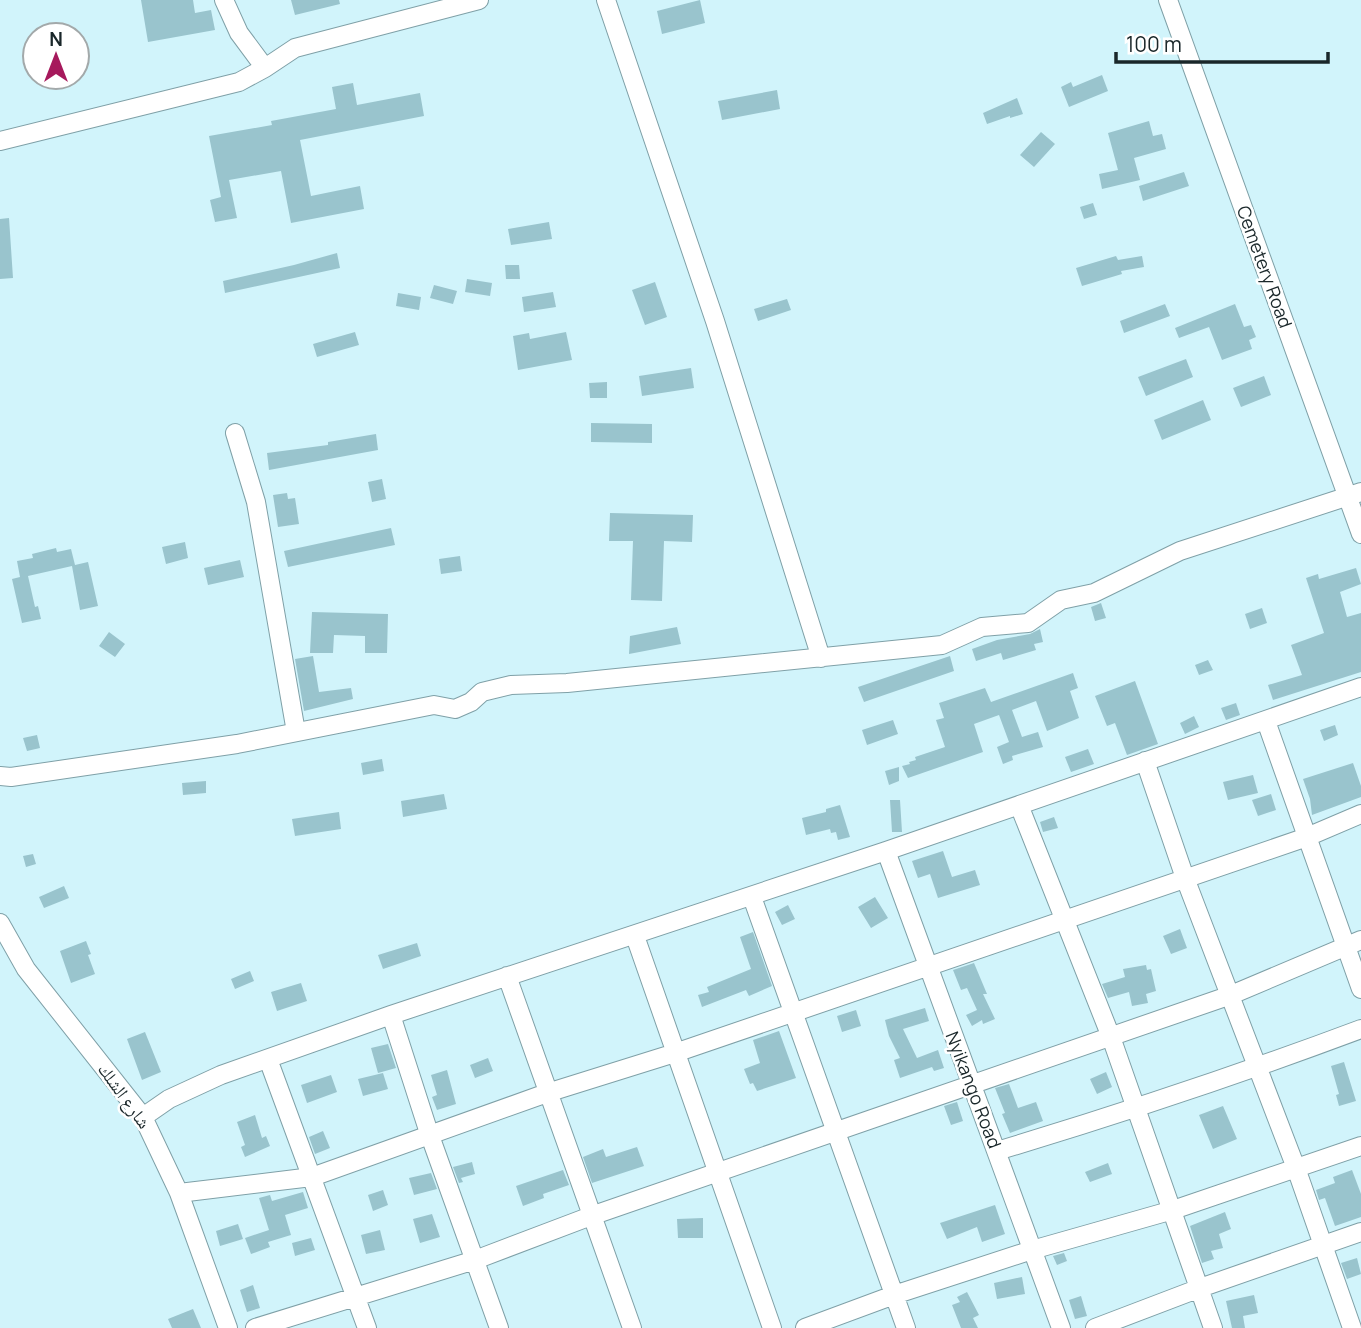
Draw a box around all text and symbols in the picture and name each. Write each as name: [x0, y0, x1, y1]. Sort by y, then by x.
north arrow: [21, 21, 91, 91]
scale bar: [1116, 21, 1328, 65]
text: N: [49, 26, 63, 52]
text: 100 m: [1126, 30, 1182, 58]
street label: Cemetery Road: [1232, 202, 1298, 331]
street label: Nyikango Road: [941, 1028, 1007, 1151]
street label: شارع الشلك: [93, 1058, 157, 1133]

